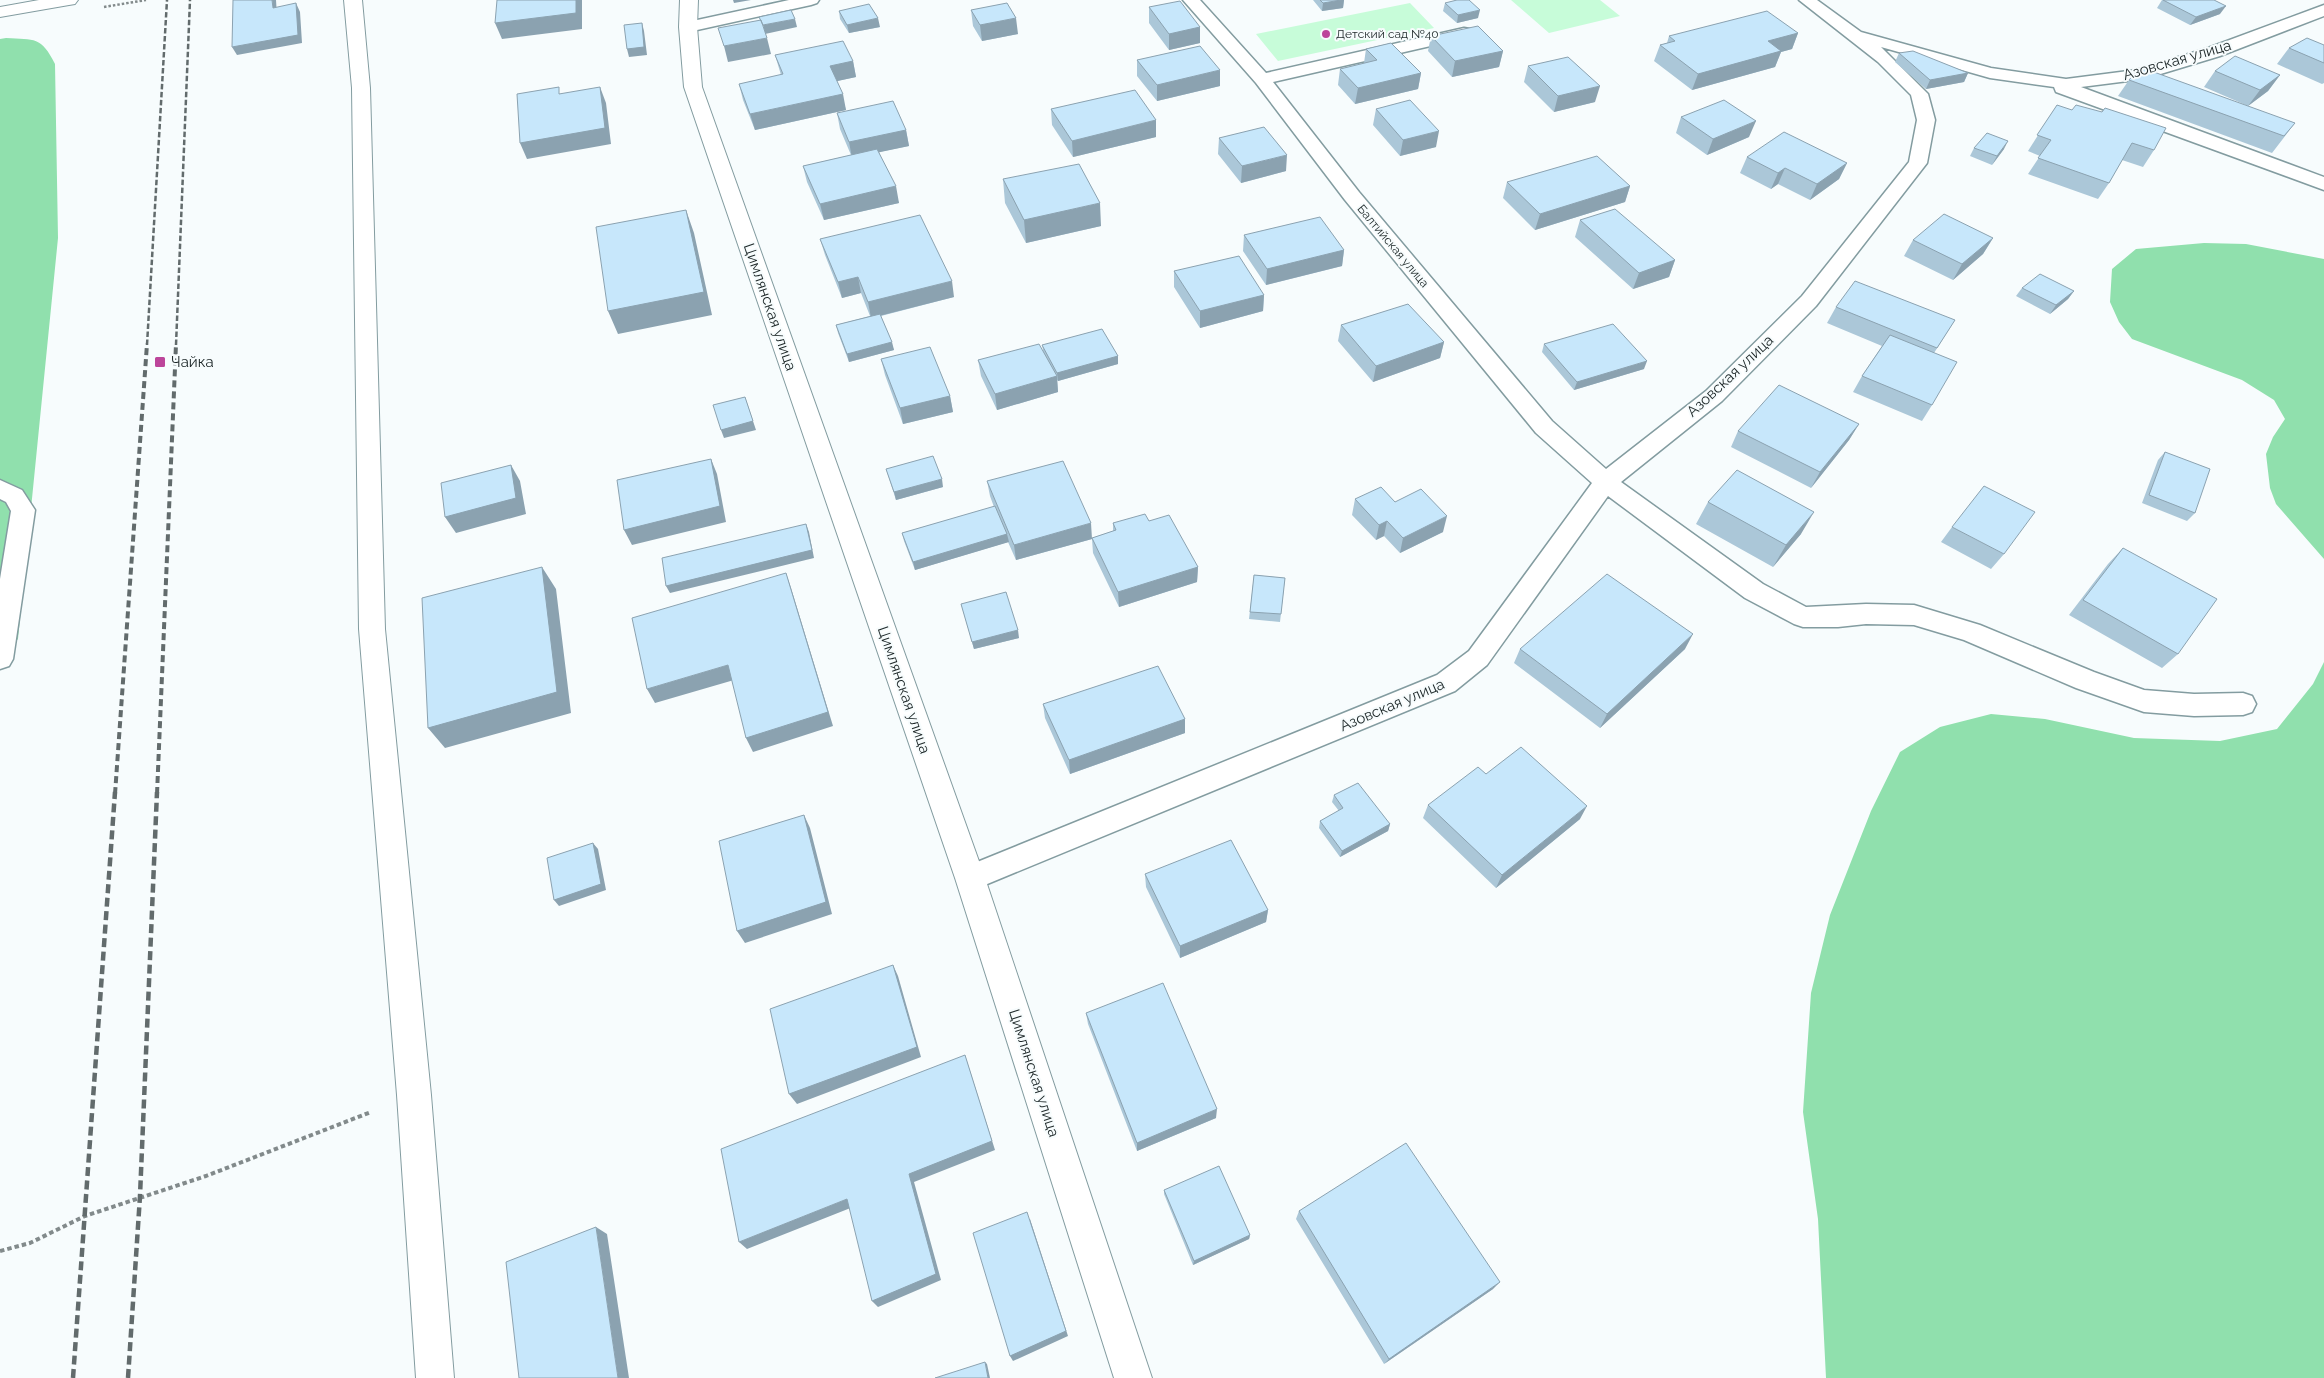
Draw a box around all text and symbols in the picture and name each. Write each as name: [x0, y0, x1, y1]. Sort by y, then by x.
place label: Детский сад №40: [1336, 27, 1439, 41]
marker: Детский сад №40: [1320, 28, 1332, 40]
street label: Азовская улица: [2121, 36, 2233, 84]
street label: Балтийская улица: [1354, 202, 1432, 290]
street label: Цимлянская улица: [740, 241, 800, 373]
street label: Азовская улица: [1683, 331, 1777, 421]
place label: Чайка: [171, 353, 214, 371]
marker: Чайка: [153, 355, 167, 369]
street label: Цимлянская улица: [874, 624, 934, 756]
street label: Азовская улица: [1337, 675, 1447, 735]
street label: Цимлянская улица: [1005, 1007, 1063, 1139]

